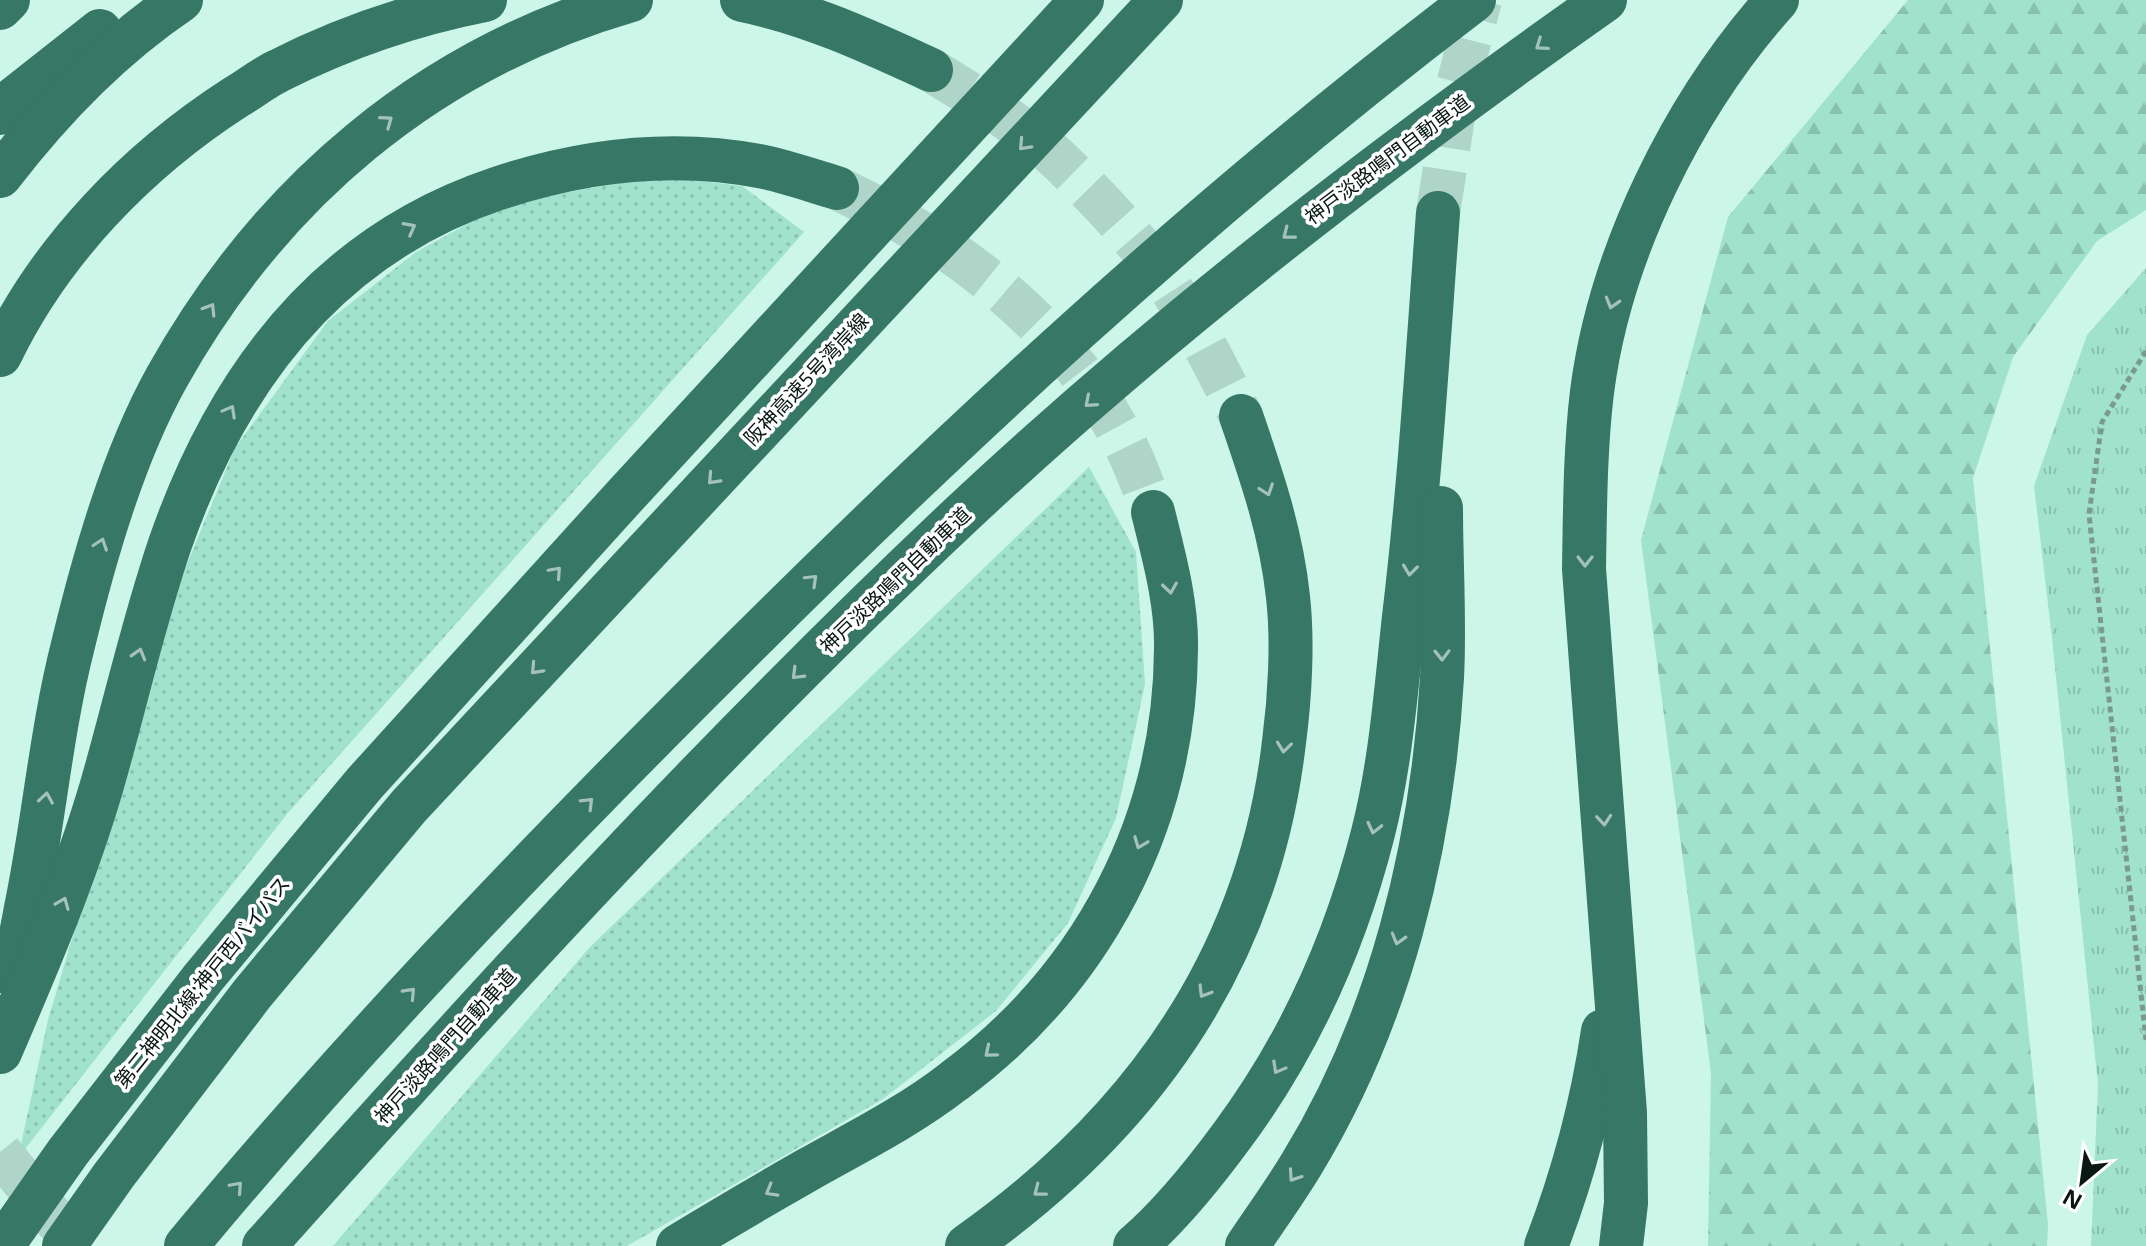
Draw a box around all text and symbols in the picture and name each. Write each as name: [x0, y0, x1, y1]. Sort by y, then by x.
one-way arrow: [1536, 35, 1550, 50]
street label: 神戸淡路鳴門自動車道: [1299, 88, 1475, 230]
one-way arrow: [379, 116, 393, 131]
one-way arrow: [1019, 136, 1033, 151]
one-way arrow: [401, 223, 416, 238]
one-way arrow: [1283, 225, 1297, 239]
one-way arrow: [1605, 296, 1621, 310]
one-way arrow: [200, 303, 215, 318]
street label: 阪神高速5号湾岸線: [738, 307, 874, 451]
one-way arrow: [1084, 392, 1099, 407]
one-way arrow: [220, 406, 236, 420]
one-way arrow: [708, 469, 722, 484]
one-way arrow: [1257, 482, 1273, 496]
street label: 神戸淡路鳴門自動車道: [814, 501, 976, 659]
one-way arrow: [92, 538, 108, 552]
one-way arrow: [1576, 555, 1594, 568]
one-way arrow: [1401, 564, 1418, 577]
one-way arrow: [547, 567, 561, 581]
one-way arrow: [802, 576, 817, 590]
one-way arrow: [1161, 581, 1178, 595]
one-way arrow: [129, 647, 146, 661]
one-way arrow: [1433, 649, 1451, 662]
one-way arrow: [532, 660, 546, 675]
one-way arrow: [792, 665, 806, 679]
one-way arrow: [1275, 741, 1292, 754]
one-way arrow: [36, 791, 53, 804]
one-way arrow: [578, 798, 593, 812]
one-way arrow: [1595, 814, 1612, 827]
one-way arrow: [1366, 820, 1383, 834]
one-way arrow: [1133, 835, 1150, 849]
street label: 第二神明北線;神戸西バイパス: [108, 871, 296, 1093]
one-way arrow: [53, 897, 70, 911]
one-way arrow: [1391, 932, 1407, 945]
street label: 神戸淡路鳴門自動車道: [368, 963, 522, 1129]
one-way arrow: [1198, 983, 1214, 998]
one-way arrow: [400, 987, 414, 1002]
one-way arrow: [984, 1042, 999, 1057]
one-way arrow: [1272, 1059, 1288, 1074]
north arrow: [2042, 1142, 2122, 1222]
one-way arrow: [1289, 1168, 1304, 1182]
one-way arrow: [227, 1181, 241, 1196]
one-way arrow: [765, 1181, 780, 1197]
one-way arrow: [1033, 1182, 1048, 1196]
text: N: [2057, 1183, 2087, 1218]

